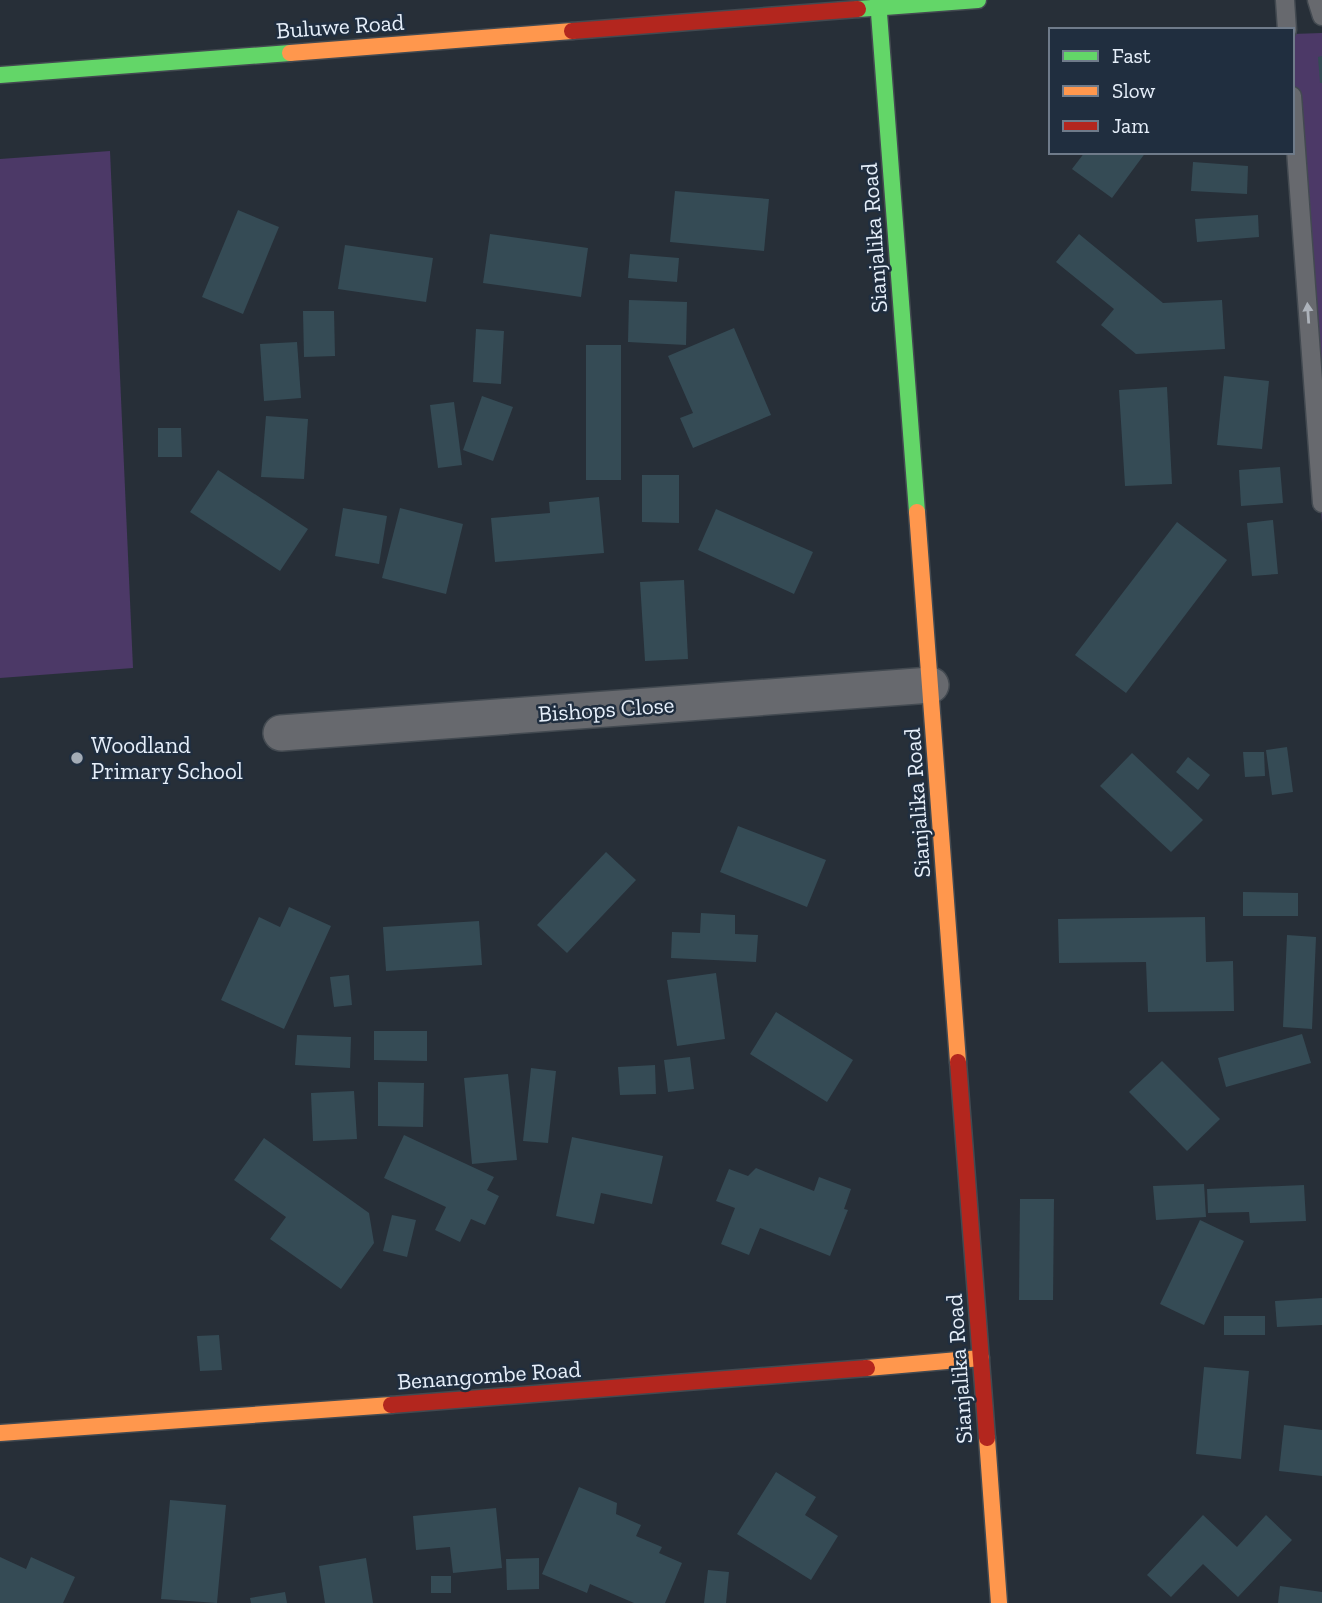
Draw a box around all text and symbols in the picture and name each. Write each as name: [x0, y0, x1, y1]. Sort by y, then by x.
street label: Buluwe Road: [275, 8, 405, 44]
legend: [1049, 28, 1294, 154]
text: Fast: [1112, 43, 1151, 68]
text: Slow: [1112, 78, 1155, 103]
text: Jam: [1112, 113, 1149, 138]
street label: Sianjalika Road: [855, 162, 893, 314]
one-way arrow: [1302, 301, 1313, 323]
street label: Bishops Close: [537, 690, 675, 728]
street label: Sianjalika Road: [898, 727, 936, 879]
place label: Woodland Primary School: [91, 731, 243, 785]
marker: Woodland Primary School: [69, 750, 85, 766]
street label: Sianjalika Road: [940, 1293, 978, 1445]
street label: Benangombe Road: [396, 1355, 582, 1395]

